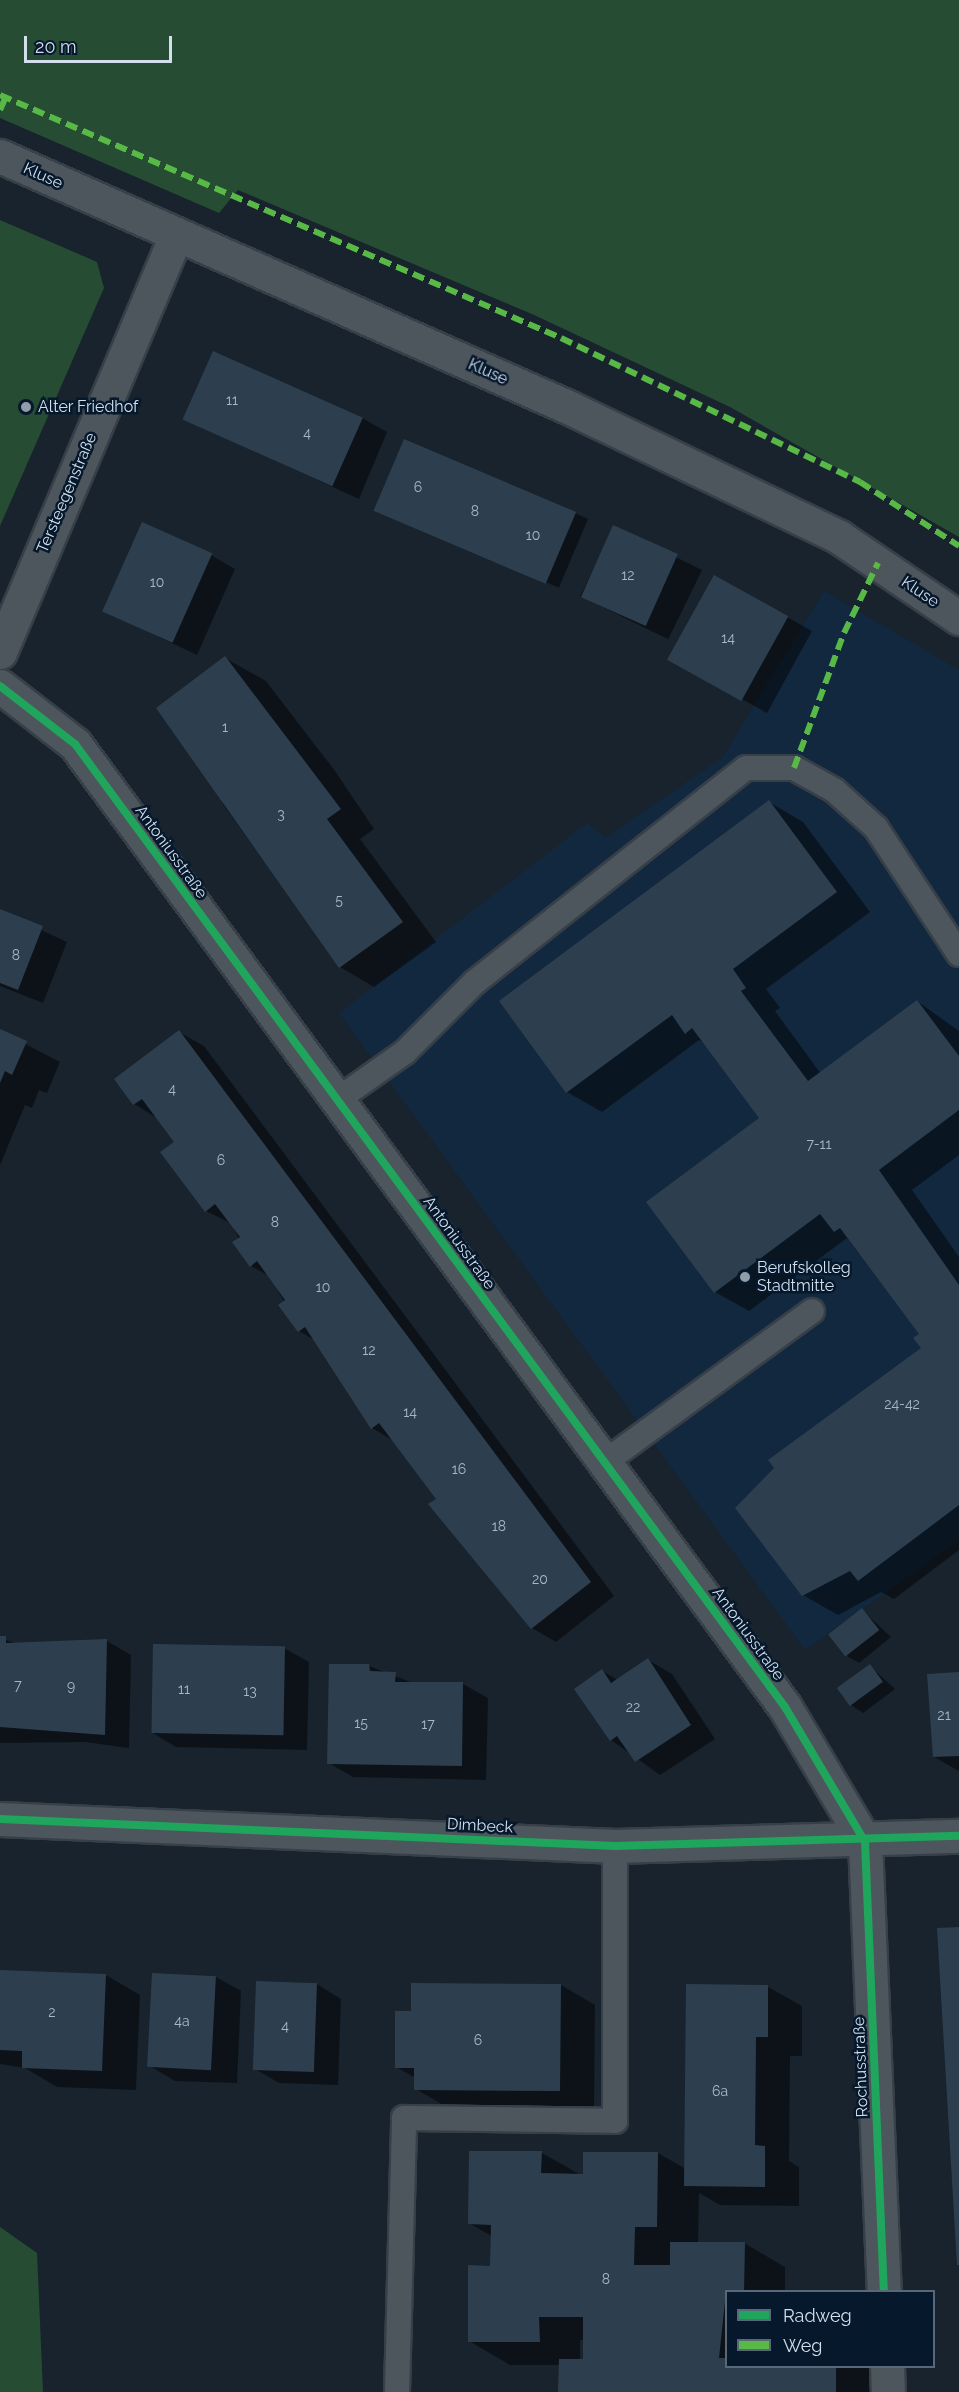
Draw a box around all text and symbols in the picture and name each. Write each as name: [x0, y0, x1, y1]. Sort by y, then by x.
scale bar: [27, 24, 176, 62]
text: 20 m: [35, 36, 77, 57]
street label: Kluse: [20, 159, 66, 193]
street label: Kluse: [465, 355, 511, 389]
house number: 11: [226, 392, 238, 408]
place label: Alter Friedhof: [38, 397, 139, 417]
marker: Alter Friedhof: [19, 400, 33, 414]
house number: 4: [303, 425, 311, 441]
street label: Tersteegenstraße: [33, 430, 101, 556]
house number: 6: [414, 479, 422, 495]
house number: 8: [471, 503, 479, 519]
house number: 10: [526, 527, 540, 543]
house number: 12: [621, 567, 635, 583]
street label: Kluse: [898, 573, 942, 611]
house number: 10: [150, 574, 164, 590]
house number: 14: [721, 630, 735, 646]
house number: 1: [222, 719, 228, 735]
street label: Antoniusstraße: [131, 802, 211, 902]
house number: 3: [277, 806, 285, 822]
house number: 5: [335, 892, 343, 908]
house number: 8: [12, 947, 20, 963]
house number: 4: [168, 1081, 176, 1097]
house number: 7-11: [807, 1136, 831, 1152]
house number: 6: [217, 1152, 225, 1168]
street label: Antoniusstraße: [419, 1193, 499, 1293]
house number: 8: [271, 1214, 279, 1230]
place label: Berufskolleg Stadtmitte: [757, 1258, 851, 1296]
marker: Berufskolleg Stadtmitte: [738, 1270, 752, 1284]
house number: 10: [316, 1279, 330, 1295]
house number: 12: [362, 1342, 376, 1358]
house number: 24-42: [884, 1396, 920, 1412]
house number: 14: [403, 1404, 417, 1420]
house number: 16: [452, 1461, 466, 1477]
house number: 18: [492, 1518, 506, 1534]
house number: 20: [532, 1571, 548, 1587]
street label: Antoniusstraße: [708, 1584, 788, 1684]
house number: 7: [14, 1677, 22, 1693]
house number: 9: [67, 1678, 75, 1694]
house number: 11: [178, 1681, 190, 1697]
house number: 13: [243, 1683, 257, 1699]
house number: 22: [626, 1699, 640, 1715]
house number: 21: [937, 1707, 951, 1723]
house number: 15: [354, 1715, 368, 1731]
house number: 17: [421, 1716, 435, 1732]
street label: Dimbeck: [446, 1815, 514, 1837]
house number: 2: [48, 2004, 56, 2020]
house number: 4a: [174, 2013, 190, 2029]
street label: Rochusstraße: [850, 2016, 872, 2118]
house number: 4: [281, 2018, 289, 2034]
house number: 6: [474, 2032, 482, 2048]
house number: 6a: [712, 2083, 728, 2099]
house number: 8: [602, 2271, 610, 2287]
legend: [725, 2290, 935, 2368]
text: Radweg: [783, 2305, 852, 2326]
text: Weg: [783, 2335, 822, 2356]

